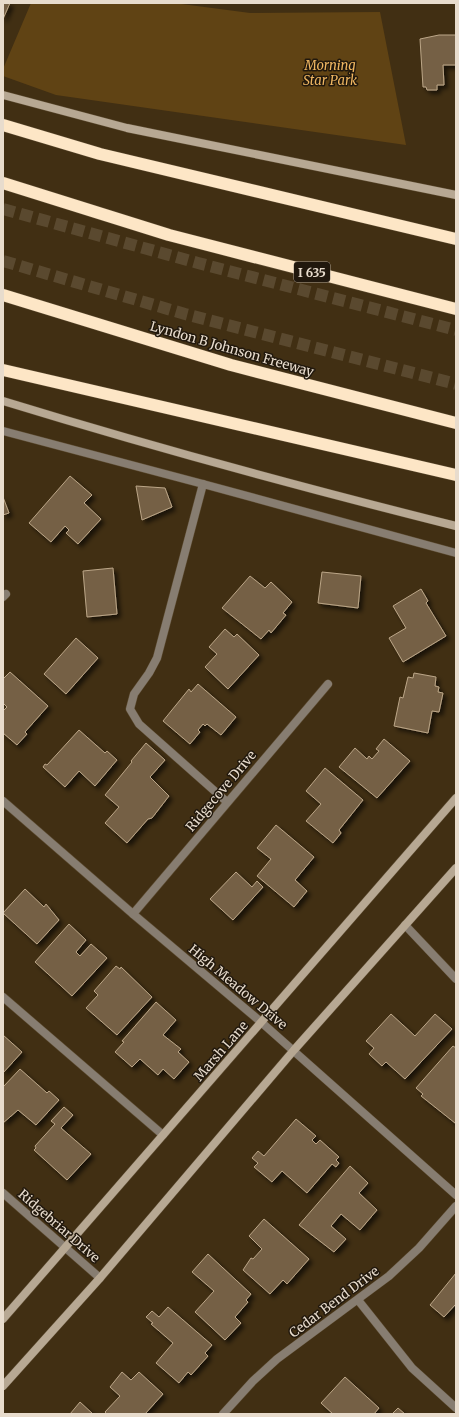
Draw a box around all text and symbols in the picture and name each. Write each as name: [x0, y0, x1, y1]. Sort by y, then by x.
park label: Morning Star Park: [303, 57, 357, 89]
road number: I 635: [294, 262, 330, 282]
street label: Lyndon B Johnson Freeway: [148, 317, 316, 381]
street label: Ridgecove Drive: [182, 747, 260, 835]
street label: High Meadow Drive: [185, 941, 291, 1033]
street label: Marsh Lane: [190, 1017, 252, 1085]
street label: Ridgebriar Drive: [15, 1186, 104, 1266]
street label: Cedar Bend Drive: [286, 1262, 383, 1341]

